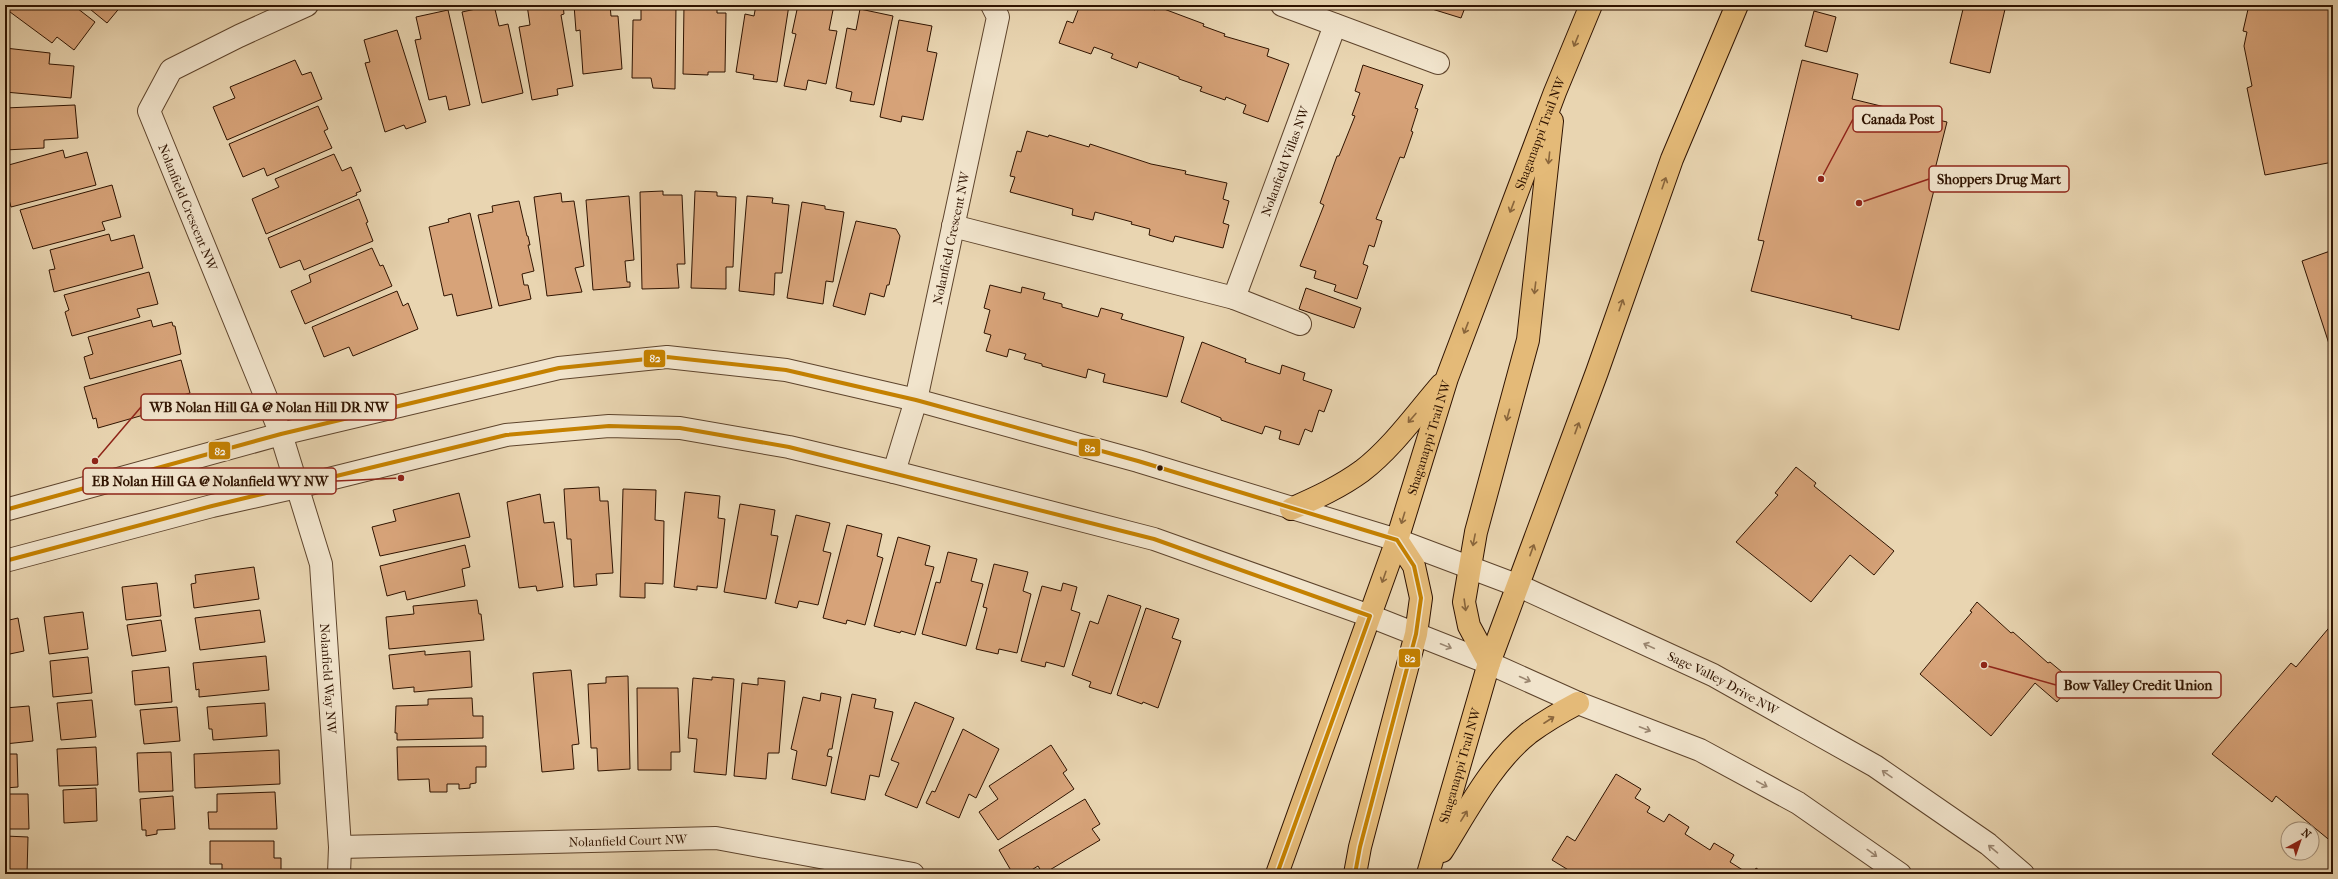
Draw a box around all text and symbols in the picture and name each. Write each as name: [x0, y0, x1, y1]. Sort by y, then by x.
one-way arrow: [1572, 35, 1580, 47]
street label: Shaganappi Trail NW: [1512, 74, 1569, 192]
street label: Nolanfield Villas NW: [1258, 103, 1313, 218]
callout: Canada Post: [1853, 106, 1942, 132]
text: Canada Post: [1861, 111, 1935, 128]
street label: Nolanfield Crescent NW: [155, 142, 221, 274]
one-way arrow: [1545, 151, 1552, 164]
callout: Shoppers Drug Mart: [1929, 166, 2069, 192]
street label: Nolanfield Crescent NW: [930, 169, 973, 306]
text: Shoppers Drug Mart: [1937, 171, 2062, 188]
one-way arrow: [1661, 176, 1668, 189]
one-way arrow: [1507, 200, 1515, 212]
one-way arrow: [1531, 281, 1538, 294]
one-way arrow: [1618, 299, 1625, 312]
one-way arrow: [1461, 322, 1469, 334]
line badge: 82: [643, 349, 666, 368]
text: 82: [649, 352, 661, 365]
street label: Shaganappi Trail NW: [1404, 377, 1454, 497]
callout: WB Nolan Hill GA @ Nolan Hill DR NW: [141, 394, 396, 420]
text: WB Nolan Hill GA @ Nolan Hill DR NW: [149, 399, 390, 416]
one-way arrow: [1504, 408, 1512, 421]
one-way arrow: [1408, 413, 1417, 424]
one-way arrow: [1574, 421, 1581, 434]
line badge: 82: [1078, 438, 1101, 457]
line badge: 82: [208, 441, 231, 460]
text: 82: [1084, 442, 1096, 455]
text: 82: [214, 445, 226, 458]
unlabelled marker: [1155, 463, 1165, 473]
callout: EB Nolan Hill GA @ Nolanfield WY NW: [83, 468, 336, 494]
text: EB Nolan Hill GA @ Nolanfield WY NW: [92, 473, 330, 490]
one-way arrow: [1399, 512, 1407, 524]
one-way arrow: [1470, 533, 1478, 546]
one-way arrow: [1529, 544, 1537, 556]
one-way arrow: [1380, 570, 1387, 583]
one-way arrow: [1461, 598, 1469, 611]
street label: Nolanfield Way NW: [317, 623, 339, 735]
one-way arrow: [1439, 642, 1451, 650]
one-way arrow: [1644, 642, 1656, 649]
line badge: 82: [1398, 648, 1421, 668]
street label: Sage Valley Drive NW: [1665, 648, 1782, 719]
text: 82: [1404, 652, 1416, 665]
callout: Bow Valley Credit Union: [2056, 672, 2221, 698]
one-way arrow: [1518, 676, 1530, 683]
text: Bow Valley Credit Union: [2064, 677, 2213, 694]
street label: Shaganappi Trail NW: [1436, 705, 1484, 825]
one-way arrow: [1544, 716, 1555, 724]
one-way arrow: [1638, 725, 1650, 733]
one-way arrow: [1882, 770, 1893, 778]
one-way arrow: [1756, 781, 1768, 788]
one-way arrow: [1460, 811, 1468, 822]
north arrow: [2280, 821, 2320, 861]
text: N: [2299, 826, 2314, 842]
street label: Nolanfield Court NW: [568, 832, 689, 850]
one-way arrow: [1988, 844, 1999, 853]
one-way arrow: [1866, 849, 1877, 857]

